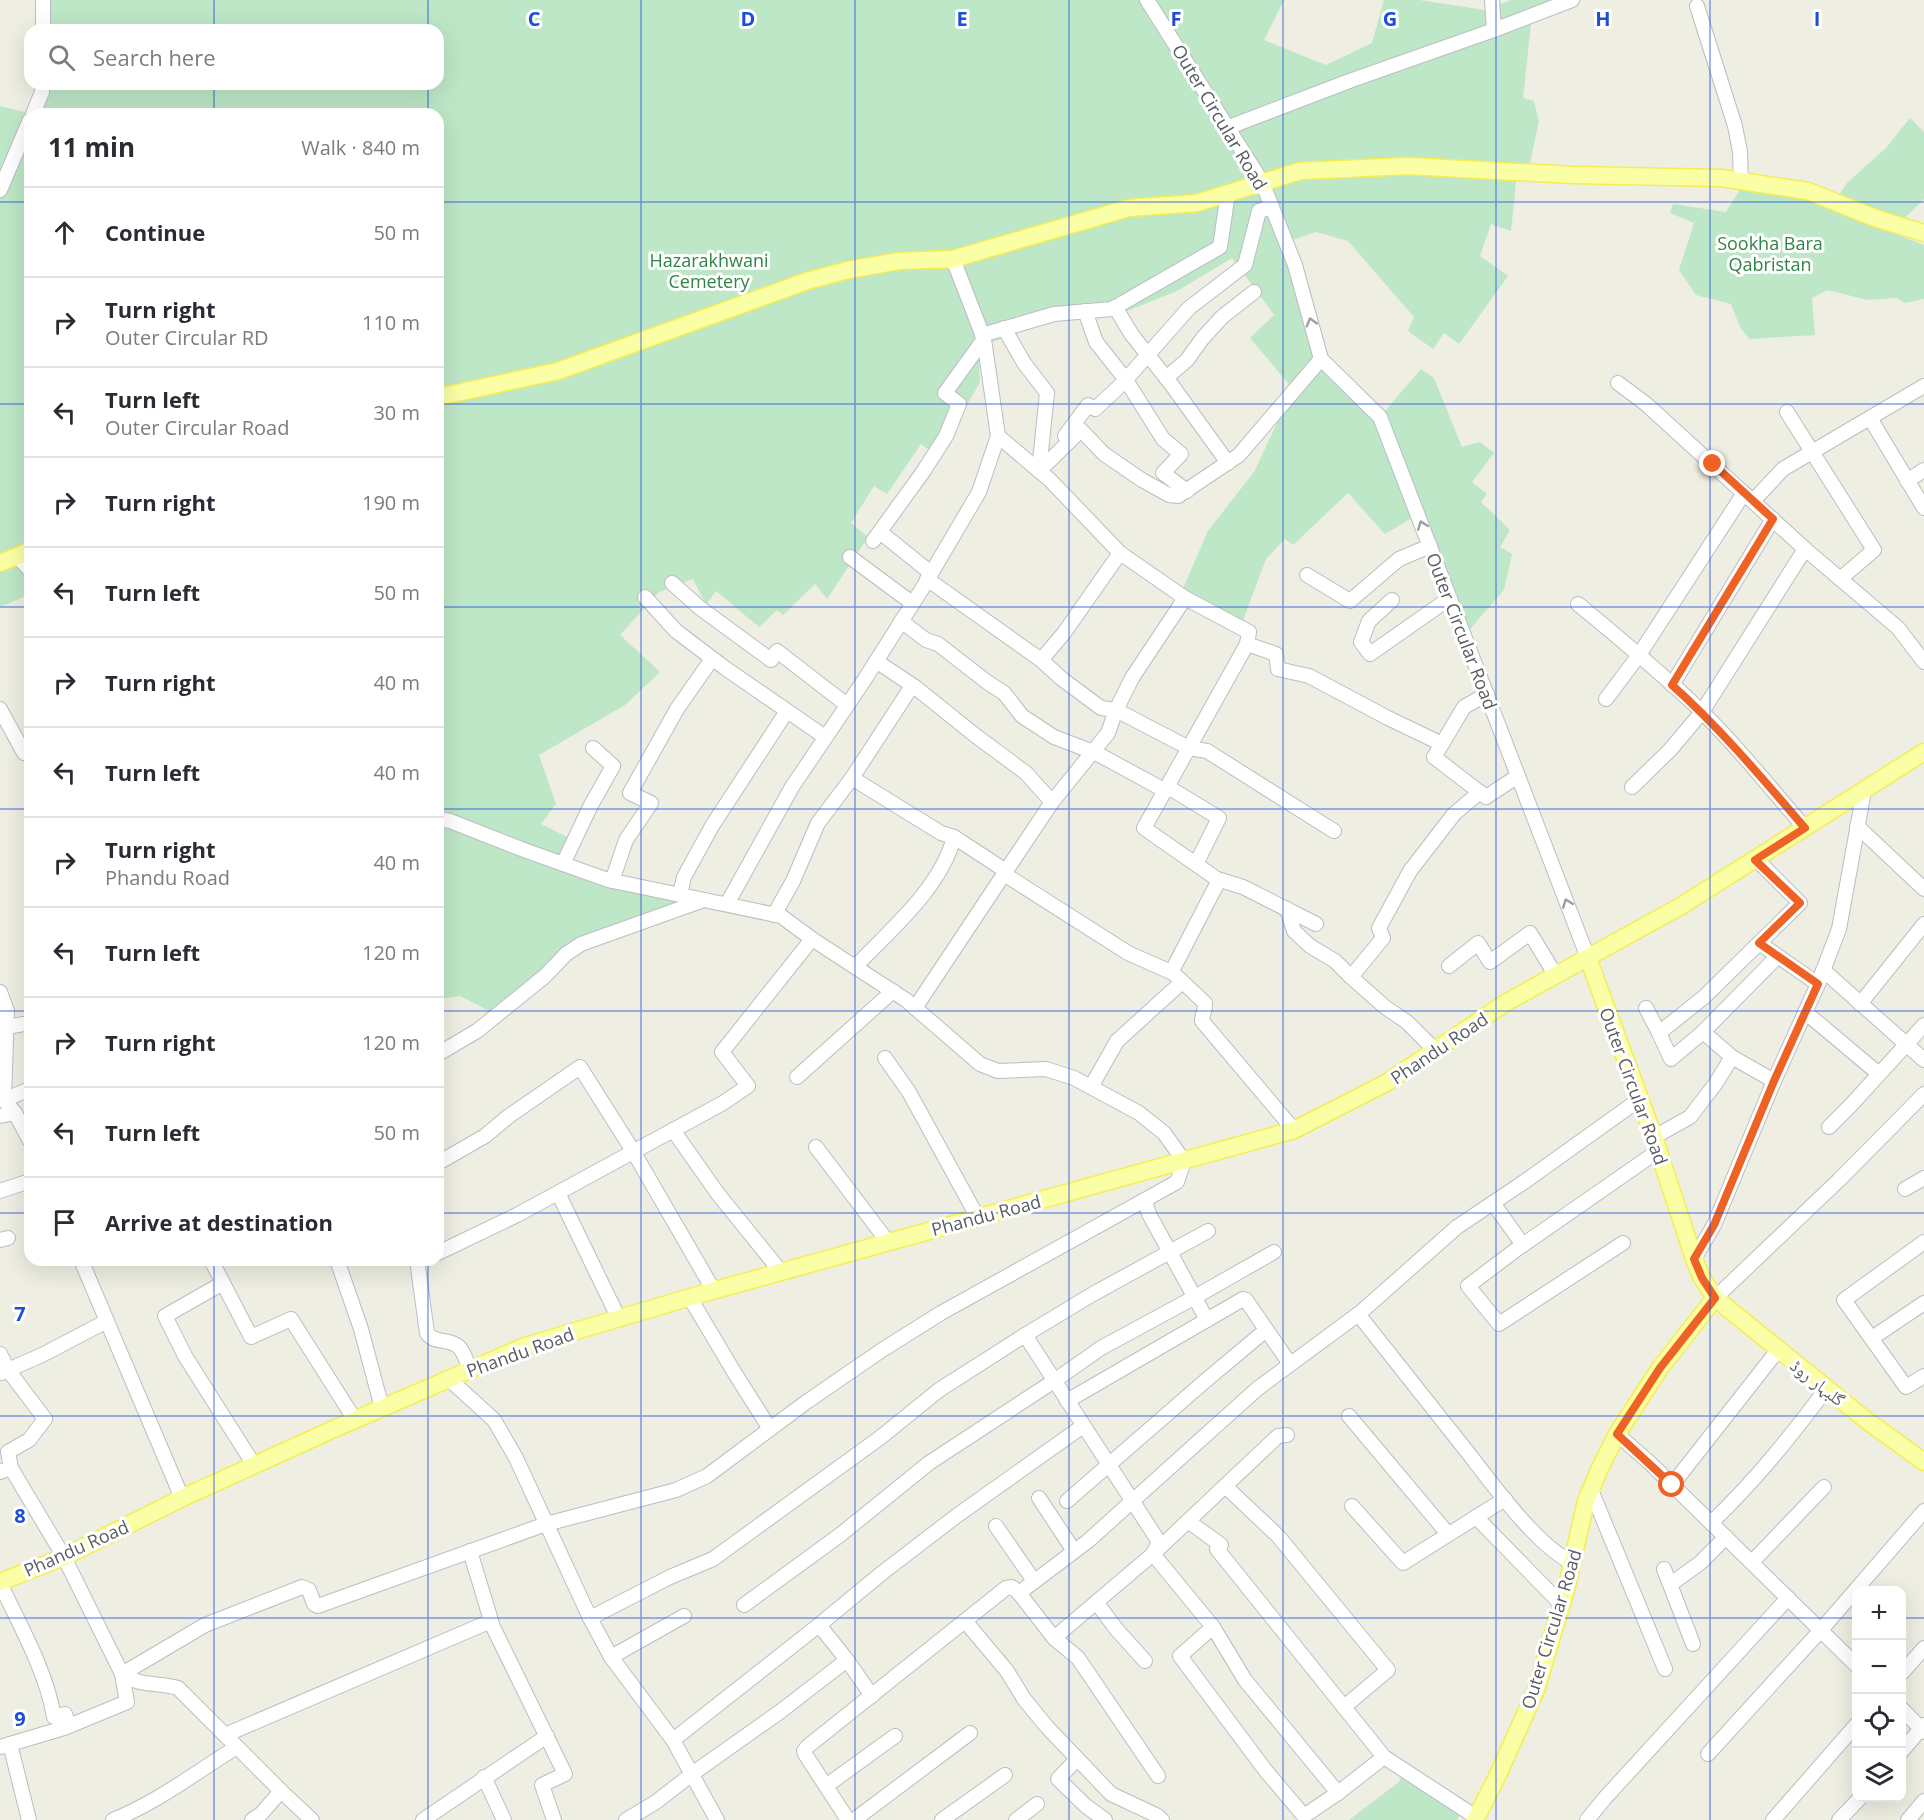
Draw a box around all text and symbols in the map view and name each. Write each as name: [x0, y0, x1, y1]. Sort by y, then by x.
text: C: [528, 5, 541, 32]
text: D: [741, 5, 755, 32]
text: E: [956, 5, 968, 32]
text: F: [1171, 5, 1181, 32]
text: G: [1383, 5, 1397, 32]
text: H: [1595, 5, 1611, 32]
text: I: [1814, 5, 1820, 32]
search box: [24, 24, 444, 90]
street label: Outer Circular Road: [1167, 40, 1273, 194]
icon: search: [45, 41, 78, 74]
text: Search here: [93, 42, 216, 72]
text: 11 min: [48, 129, 135, 165]
text: Walk · 840 m: [301, 134, 420, 161]
icon: ahead: [48, 216, 81, 249]
text: Continue: [105, 217, 205, 247]
text: 50 m: [373, 219, 420, 246]
park label: Sookha Bara Qabristan: [1717, 231, 1823, 276]
park label: Hazarakhwani Cemetery: [649, 248, 769, 293]
text: Turn right: [105, 294, 216, 324]
icon: right: [48, 306, 81, 339]
text: 110 m: [362, 309, 420, 336]
one-way arrow: [1306, 317, 1318, 328]
text: Outer Circular RD: [105, 324, 269, 351]
text: Turn left: [105, 384, 200, 414]
icon: left: [48, 396, 81, 429]
text: 30 m: [373, 399, 420, 426]
text: Outer Circular Road: [105, 414, 289, 441]
route end: [1699, 450, 1725, 476]
icon: right: [48, 486, 81, 519]
text: Turn right: [105, 487, 216, 517]
text: 190 m: [362, 489, 420, 516]
one-way arrow: [1417, 520, 1429, 531]
street label: Outer Circular Road: [1421, 549, 1503, 713]
icon: left: [48, 576, 81, 609]
text: Turn left: [105, 577, 200, 607]
text: 50 m: [373, 579, 420, 606]
icon: right: [48, 666, 81, 699]
text: Turn right: [105, 667, 216, 697]
text: 40 m: [373, 669, 420, 696]
icon: left: [48, 756, 81, 789]
text: Turn left: [105, 757, 200, 787]
text: 40 m: [373, 759, 420, 786]
text: Turn right: [105, 834, 216, 864]
icon: right: [48, 846, 81, 879]
text: 40 m: [373, 849, 420, 876]
text: Phandu Road: [105, 864, 230, 891]
one-way arrow: [1562, 898, 1574, 909]
icon: left: [48, 936, 81, 969]
text: Turn left: [105, 937, 200, 967]
text: 120 m: [362, 939, 420, 966]
street label: Outer Circular Road: [1594, 1004, 1674, 1168]
street label: Phandu Road: [1386, 1007, 1492, 1089]
icon: right: [48, 1026, 81, 1059]
text: Turn right: [105, 1027, 216, 1057]
text: 120 m: [362, 1029, 420, 1056]
icon: left: [48, 1116, 81, 1149]
text: Turn left: [105, 1117, 200, 1147]
text: 50 m: [373, 1119, 420, 1146]
street label: Phandu Road: [929, 1189, 1043, 1241]
icon: arrive: [48, 1206, 81, 1239]
text: Arrive at destination: [105, 1207, 333, 1237]
text: 7: [14, 1300, 26, 1327]
street label: Phandu Road: [463, 1321, 577, 1383]
street label: گلبہار روڈ: [1786, 1353, 1851, 1411]
route start: [1658, 1471, 1684, 1497]
text: 8: [14, 1502, 26, 1529]
street label: Phandu Road: [20, 1514, 132, 1582]
street label: Outer Circular Road: [1515, 1546, 1587, 1712]
map controls: [1852, 1586, 1906, 1802]
button: +: [1852, 1586, 1906, 1640]
button: −: [1852, 1640, 1906, 1694]
button: locate: [1852, 1694, 1906, 1748]
text: 9: [14, 1705, 26, 1732]
button: layers: [1852, 1748, 1906, 1802]

